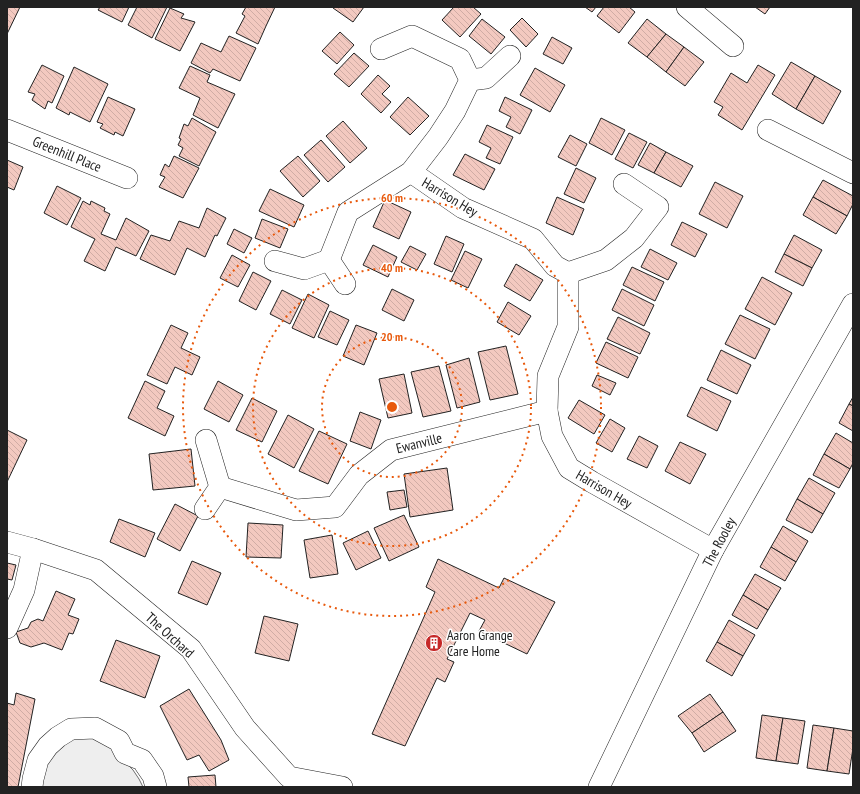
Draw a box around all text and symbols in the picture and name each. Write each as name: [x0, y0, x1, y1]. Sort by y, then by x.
street label: Greenhill Place: [30, 132, 104, 176]
street label: Harrison Hey: [419, 173, 482, 221]
text: 60 m: [381, 190, 403, 205]
text: 40 m: [381, 260, 403, 275]
text: 20 m: [381, 329, 403, 344]
centre of rings: [385, 400, 399, 414]
street label: Ewanville: [394, 429, 444, 457]
street label: Harrison Hey: [573, 466, 636, 513]
street label: The Rooley: [698, 514, 740, 570]
street label: The Orchard: [142, 608, 198, 662]
place label: Aaron Grange Care Home: [447, 626, 513, 660]
building icon: Aaron Grange Care Home: [424, 633, 444, 653]

